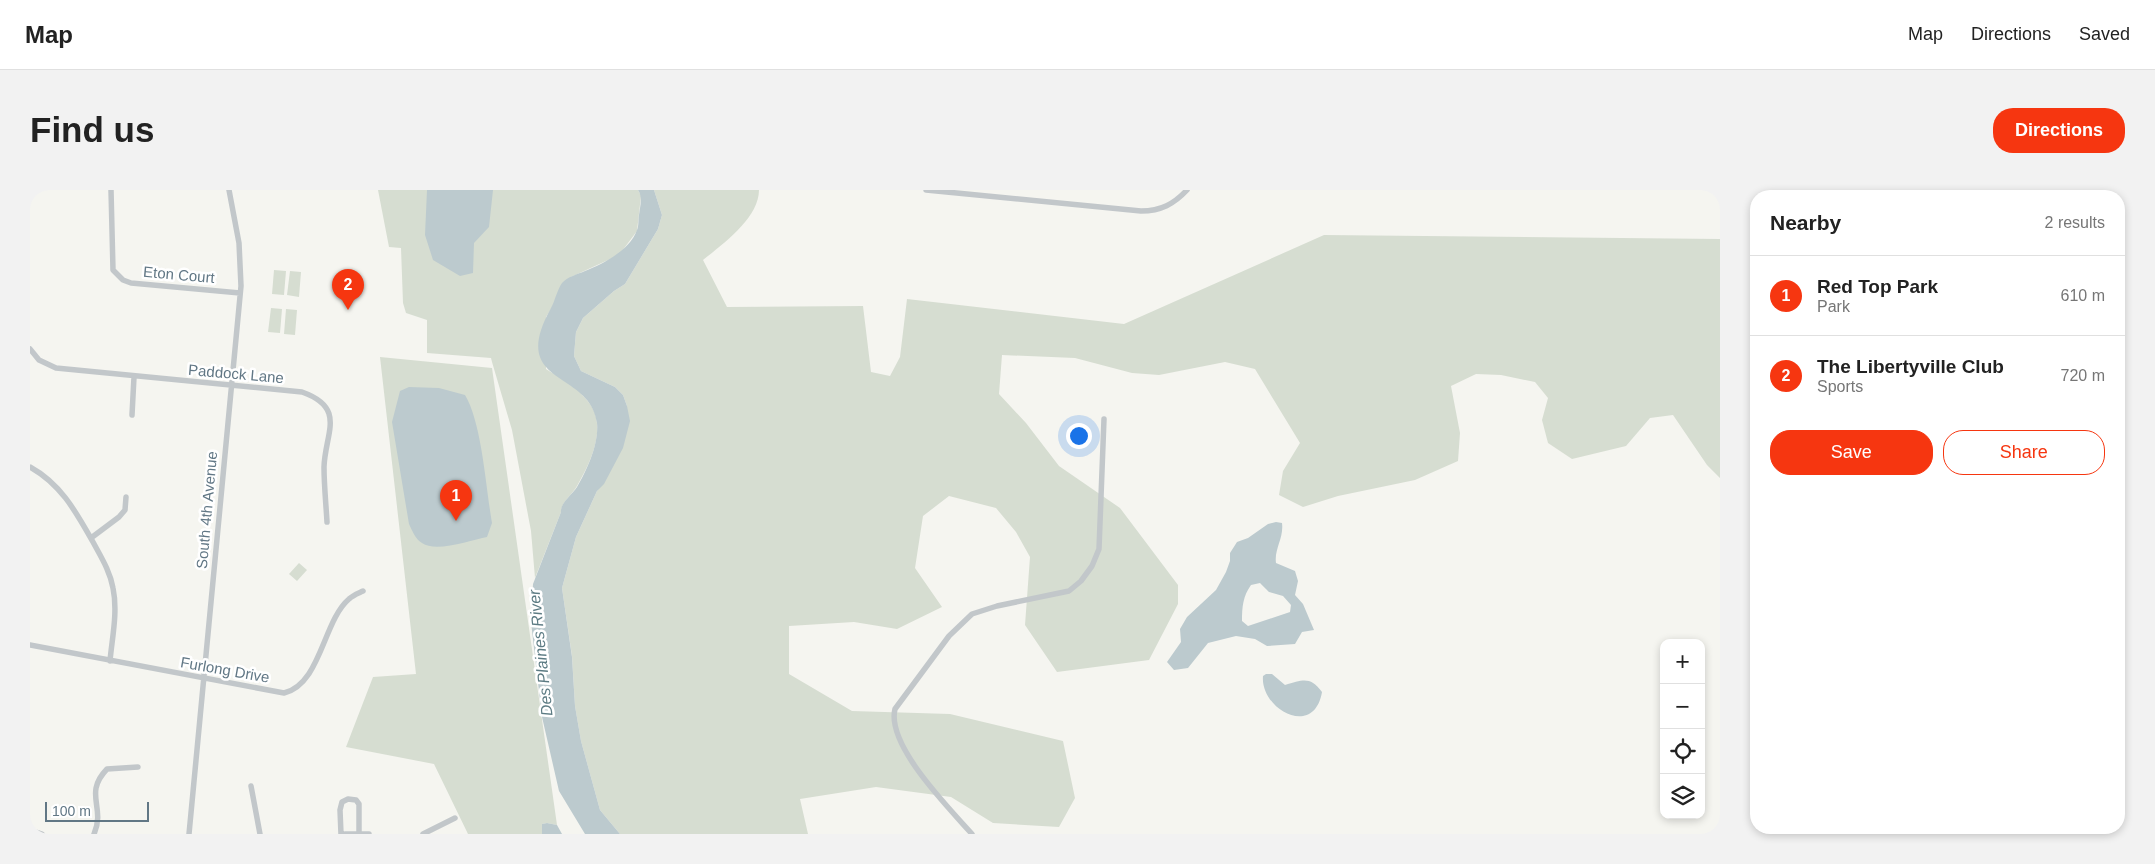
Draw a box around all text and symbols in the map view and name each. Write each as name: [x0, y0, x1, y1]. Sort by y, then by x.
text: Map: [25, 21, 73, 48]
text: Map: [1908, 24, 1943, 44]
text: Directions: [1971, 24, 2051, 44]
text: Saved: [2079, 24, 2130, 44]
button: Directions: [1993, 108, 2125, 153]
text: Find us: [30, 110, 154, 149]
text: Nearby: [1770, 211, 1841, 234]
text: 2 results: [2045, 214, 2105, 231]
street label: Eton Court: [143, 263, 216, 286]
pin: 2: [332, 269, 364, 310]
text: Red Top Park: [1817, 276, 1938, 297]
text: 1: [1782, 287, 1790, 304]
text: 610 m: [2061, 287, 2105, 304]
text: Park: [1817, 298, 1850, 315]
text: The Libertyville Club: [1817, 356, 2004, 377]
street label: Paddock Lane: [188, 361, 285, 386]
text: 2: [1782, 367, 1790, 384]
text: 720 m: [2061, 367, 2105, 384]
text: Sports: [1817, 378, 1863, 395]
your location: [1066, 423, 1092, 449]
button: Save: [1770, 430, 1933, 475]
button: Share: [1943, 430, 2105, 475]
street label: South 4th Avenue: [193, 450, 220, 570]
pin: 1: [440, 480, 472, 521]
water label: Des Plaines River: [525, 588, 556, 717]
map controls: [1660, 639, 1705, 819]
button: +: [1660, 639, 1705, 684]
street label: Furlong Drive: [179, 653, 271, 686]
button: −: [1660, 684, 1705, 729]
button: locate: [1660, 729, 1705, 774]
button: layers: [1660, 774, 1705, 819]
scale bar: [45, 799, 149, 822]
text: 100 m: [52, 803, 91, 819]

